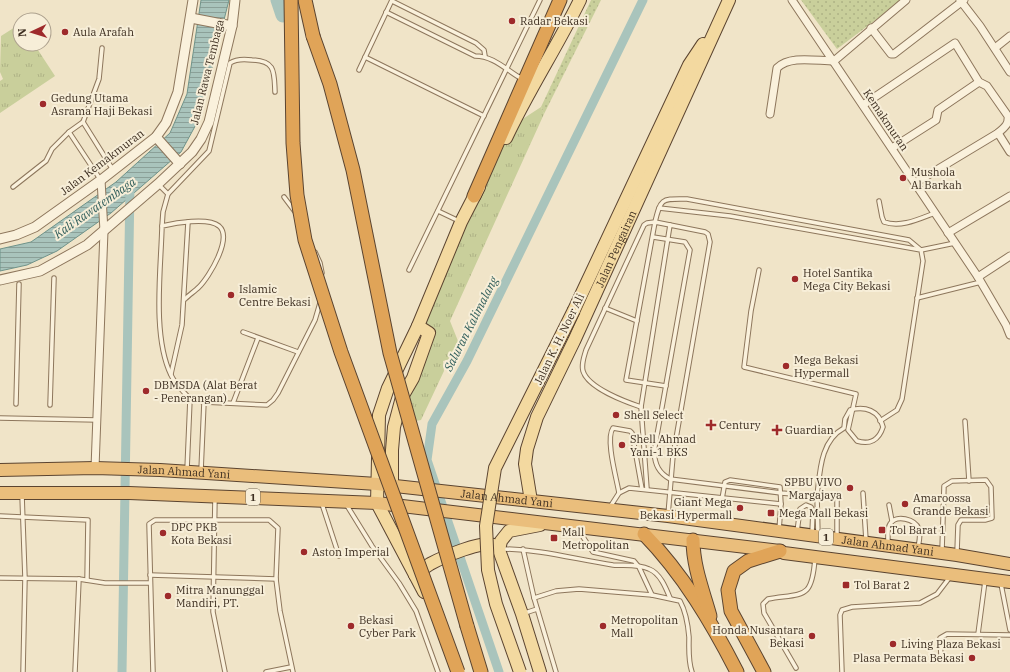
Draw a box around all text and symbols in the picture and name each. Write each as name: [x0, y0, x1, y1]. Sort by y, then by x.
north arrow: [12, 12, 52, 52]
place label: Radar Bekasi: [520, 14, 589, 28]
marker: Radar Bekasi: [507, 16, 517, 26]
street label: Jalan Rawa Tembaga: [187, 18, 227, 126]
place label: Aula Arafah: [73, 25, 134, 39]
marker: Aula Arafah: [60, 27, 70, 37]
text: N: [15, 28, 29, 38]
street label: Kemakmuran: [860, 86, 912, 154]
place label: Gedung Utama Asrama Haji Bekasi: [51, 91, 153, 118]
marker: Gedung Utama Asrama Haji Bekasi: [38, 99, 48, 109]
street label: Jalan Kemakmuran: [57, 126, 147, 198]
place label: Mushola Al Barkah: [911, 165, 962, 192]
marker: Mushola Al Barkah: [898, 173, 908, 183]
water label: Kali Rawatembaga: [50, 174, 139, 242]
street label: Jalan Pengairan: [592, 208, 639, 289]
place label: Hotel Santika Mega City Bekasi: [803, 266, 891, 293]
water label: Saluran Kalimalang: [440, 274, 501, 375]
marker: Hotel Santika Mega City Bekasi: [790, 274, 800, 284]
place label: Islamic Centre Bekasi: [239, 282, 311, 309]
marker: Islamic Centre Bekasi: [226, 290, 236, 300]
street label: Jalan K. H. Noer Ali: [531, 291, 587, 387]
place label: Mega Bekasi Hypermall: [794, 353, 859, 380]
marker: Mega Bekasi Hypermall: [781, 361, 791, 371]
place label: DBMSDA (Alat Berat - Penerangan): [154, 378, 258, 405]
marker: DBMSDA (Alat Berat - Penerangan): [141, 386, 151, 396]
place label: Shell Select: [624, 408, 684, 422]
marker: Shell Select: [611, 410, 621, 420]
place label: Century: [719, 418, 761, 432]
marker: Century: [706, 420, 716, 430]
place label: Guardian: [785, 423, 834, 437]
marker: Guardian: [772, 425, 782, 435]
place label: Shell Ahmad Yani-1 BKS: [630, 432, 696, 459]
marker: Shell Ahmad Yani-1 BKS: [617, 440, 627, 450]
street label: Jalan Ahmad Yani: [137, 462, 231, 482]
place label: SPBU VIVO Margajaya: [785, 475, 842, 502]
marker: SPBU VIVO Margajaya: [845, 483, 855, 493]
street label: Jalan Ahmad Yani: [460, 486, 554, 510]
road number: 1: [246, 489, 260, 505]
place label: Amaroossa Grande Bekasi: [913, 491, 989, 518]
place label: Giant Mega Bekasi Hypermall: [640, 495, 732, 522]
marker: Amaroossa Grande Bekasi: [900, 499, 910, 509]
marker: Giant Mega Bekasi Hypermall: [735, 503, 745, 513]
place label: Mega Mall Bekasi: [779, 506, 869, 520]
marker: Mega Mall Bekasi: [766, 508, 776, 518]
place label: DPC PKB Kota Bekasi: [171, 520, 232, 547]
place label: Tol Barat 1: [890, 523, 946, 537]
place label: Mall Metropolitan: [562, 525, 629, 552]
marker: Tol Barat 1: [877, 525, 887, 535]
marker: DPC PKB Kota Bekasi: [158, 528, 168, 538]
road number: 1: [819, 529, 833, 545]
marker: Mall Metropolitan: [549, 533, 559, 543]
street label: Jalan Ahmad Yani: [841, 533, 935, 559]
place label: Aston Imperial: [312, 545, 389, 559]
marker: Aston Imperial: [299, 547, 309, 557]
place label: Tol Barat 2: [854, 578, 910, 592]
marker: Tol Barat 2: [841, 580, 851, 590]
place label: Mitra Manunggal Mandiri, PT.: [176, 583, 264, 610]
marker: Mitra Manunggal Mandiri, PT.: [163, 591, 173, 601]
place label: Bekasi Cyber Park: [359, 613, 417, 640]
place label: Metropolitan Mall: [611, 613, 678, 640]
marker: Bekasi Cyber Park: [346, 621, 356, 631]
marker: Metropolitan Mall: [598, 621, 608, 631]
place label: Honda Nusantara Bekasi: [712, 623, 805, 650]
marker: Honda Nusantara Bekasi: [807, 631, 817, 641]
place label: Living Plaza Bekasi: [901, 637, 1001, 651]
marker: Living Plaza Bekasi: [888, 639, 898, 649]
place label: Plasa Permata Bekasi: [853, 651, 965, 665]
marker: Plasa Permata Bekasi: [967, 653, 977, 663]

